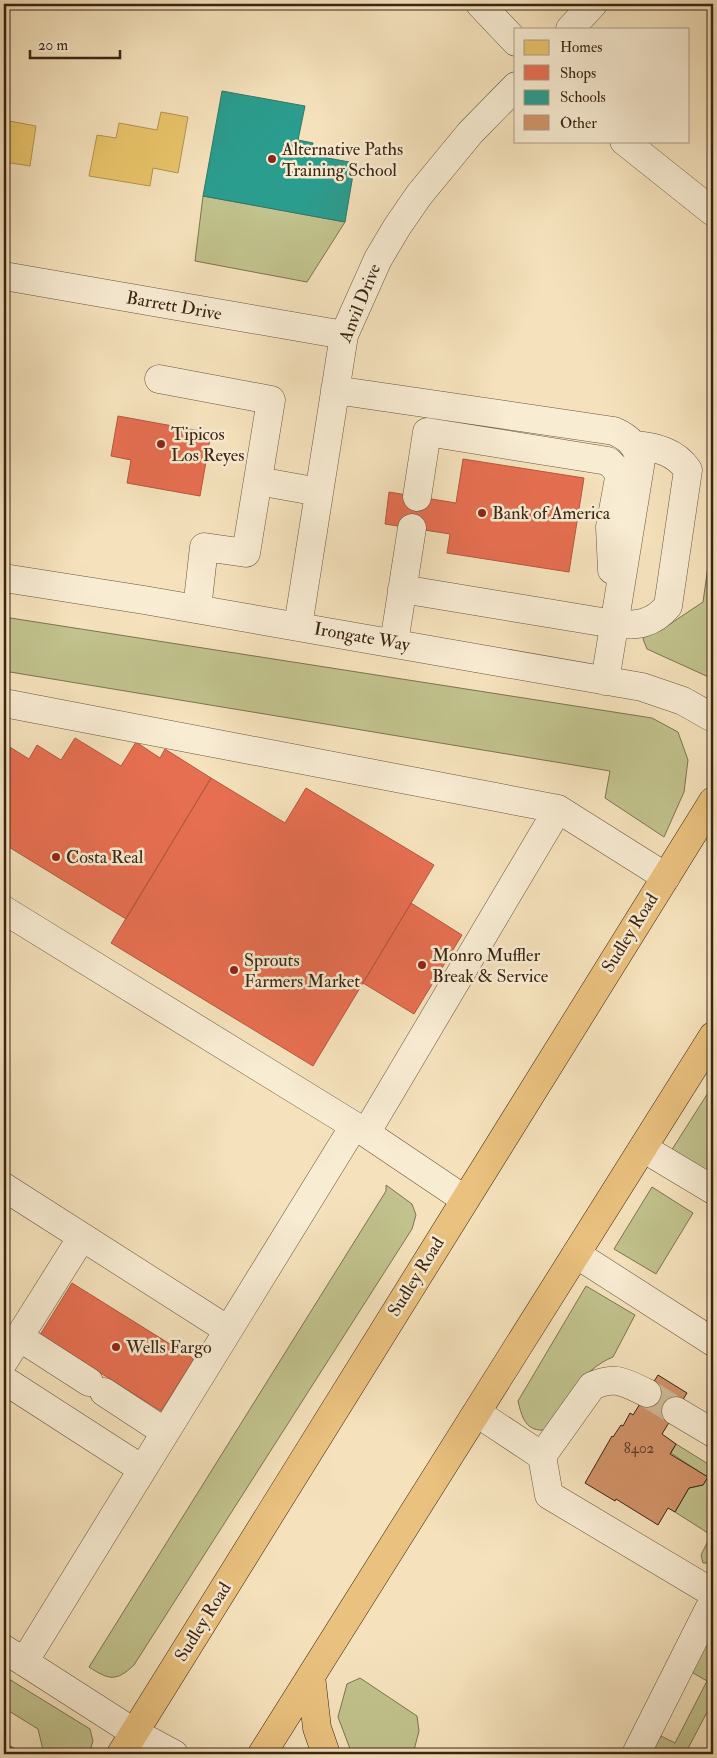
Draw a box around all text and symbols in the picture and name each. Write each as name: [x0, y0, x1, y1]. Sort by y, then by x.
scale bar: [30, 28, 120, 60]
legend: [514, 28, 690, 142]
text: 20 m: [38, 36, 68, 55]
text: Homes: [560, 38, 602, 57]
text: Shops: [560, 64, 596, 84]
text: Schools: [560, 88, 606, 107]
text: Other: [560, 114, 597, 133]
place label: Alternative Paths Training School: [281, 138, 403, 182]
marker: Alternative Paths Training School: [266, 153, 278, 165]
street label: Anvil Drive: [333, 260, 386, 347]
street label: Barrett Drive: [124, 286, 224, 326]
place label: Tipicos Los Reyes: [171, 423, 245, 467]
marker: Tipicos Los Reyes: [155, 438, 167, 450]
place label: Bank of America: [492, 502, 611, 525]
marker: Bank of America: [476, 507, 488, 519]
street label: Irongate Way: [312, 617, 413, 657]
place label: Costa Real: [66, 846, 144, 869]
marker: Costa Real: [50, 851, 62, 863]
street label: Sudley Road: [597, 889, 664, 977]
place label: Monro Muffler Break & Service: [432, 944, 549, 988]
place label: Sprouts Farmers Market: [244, 949, 360, 993]
marker: Monro Muffler Break & Service: [416, 959, 428, 971]
marker: Sprouts Farmers Market: [228, 964, 240, 976]
street label: Sudley Road: [383, 1233, 450, 1321]
place label: Wells Fargo: [125, 1336, 212, 1359]
marker: Wells Fargo: [110, 1341, 122, 1353]
house number: 8402: [624, 1439, 655, 1458]
street label: Sudley Road: [170, 1578, 237, 1666]

